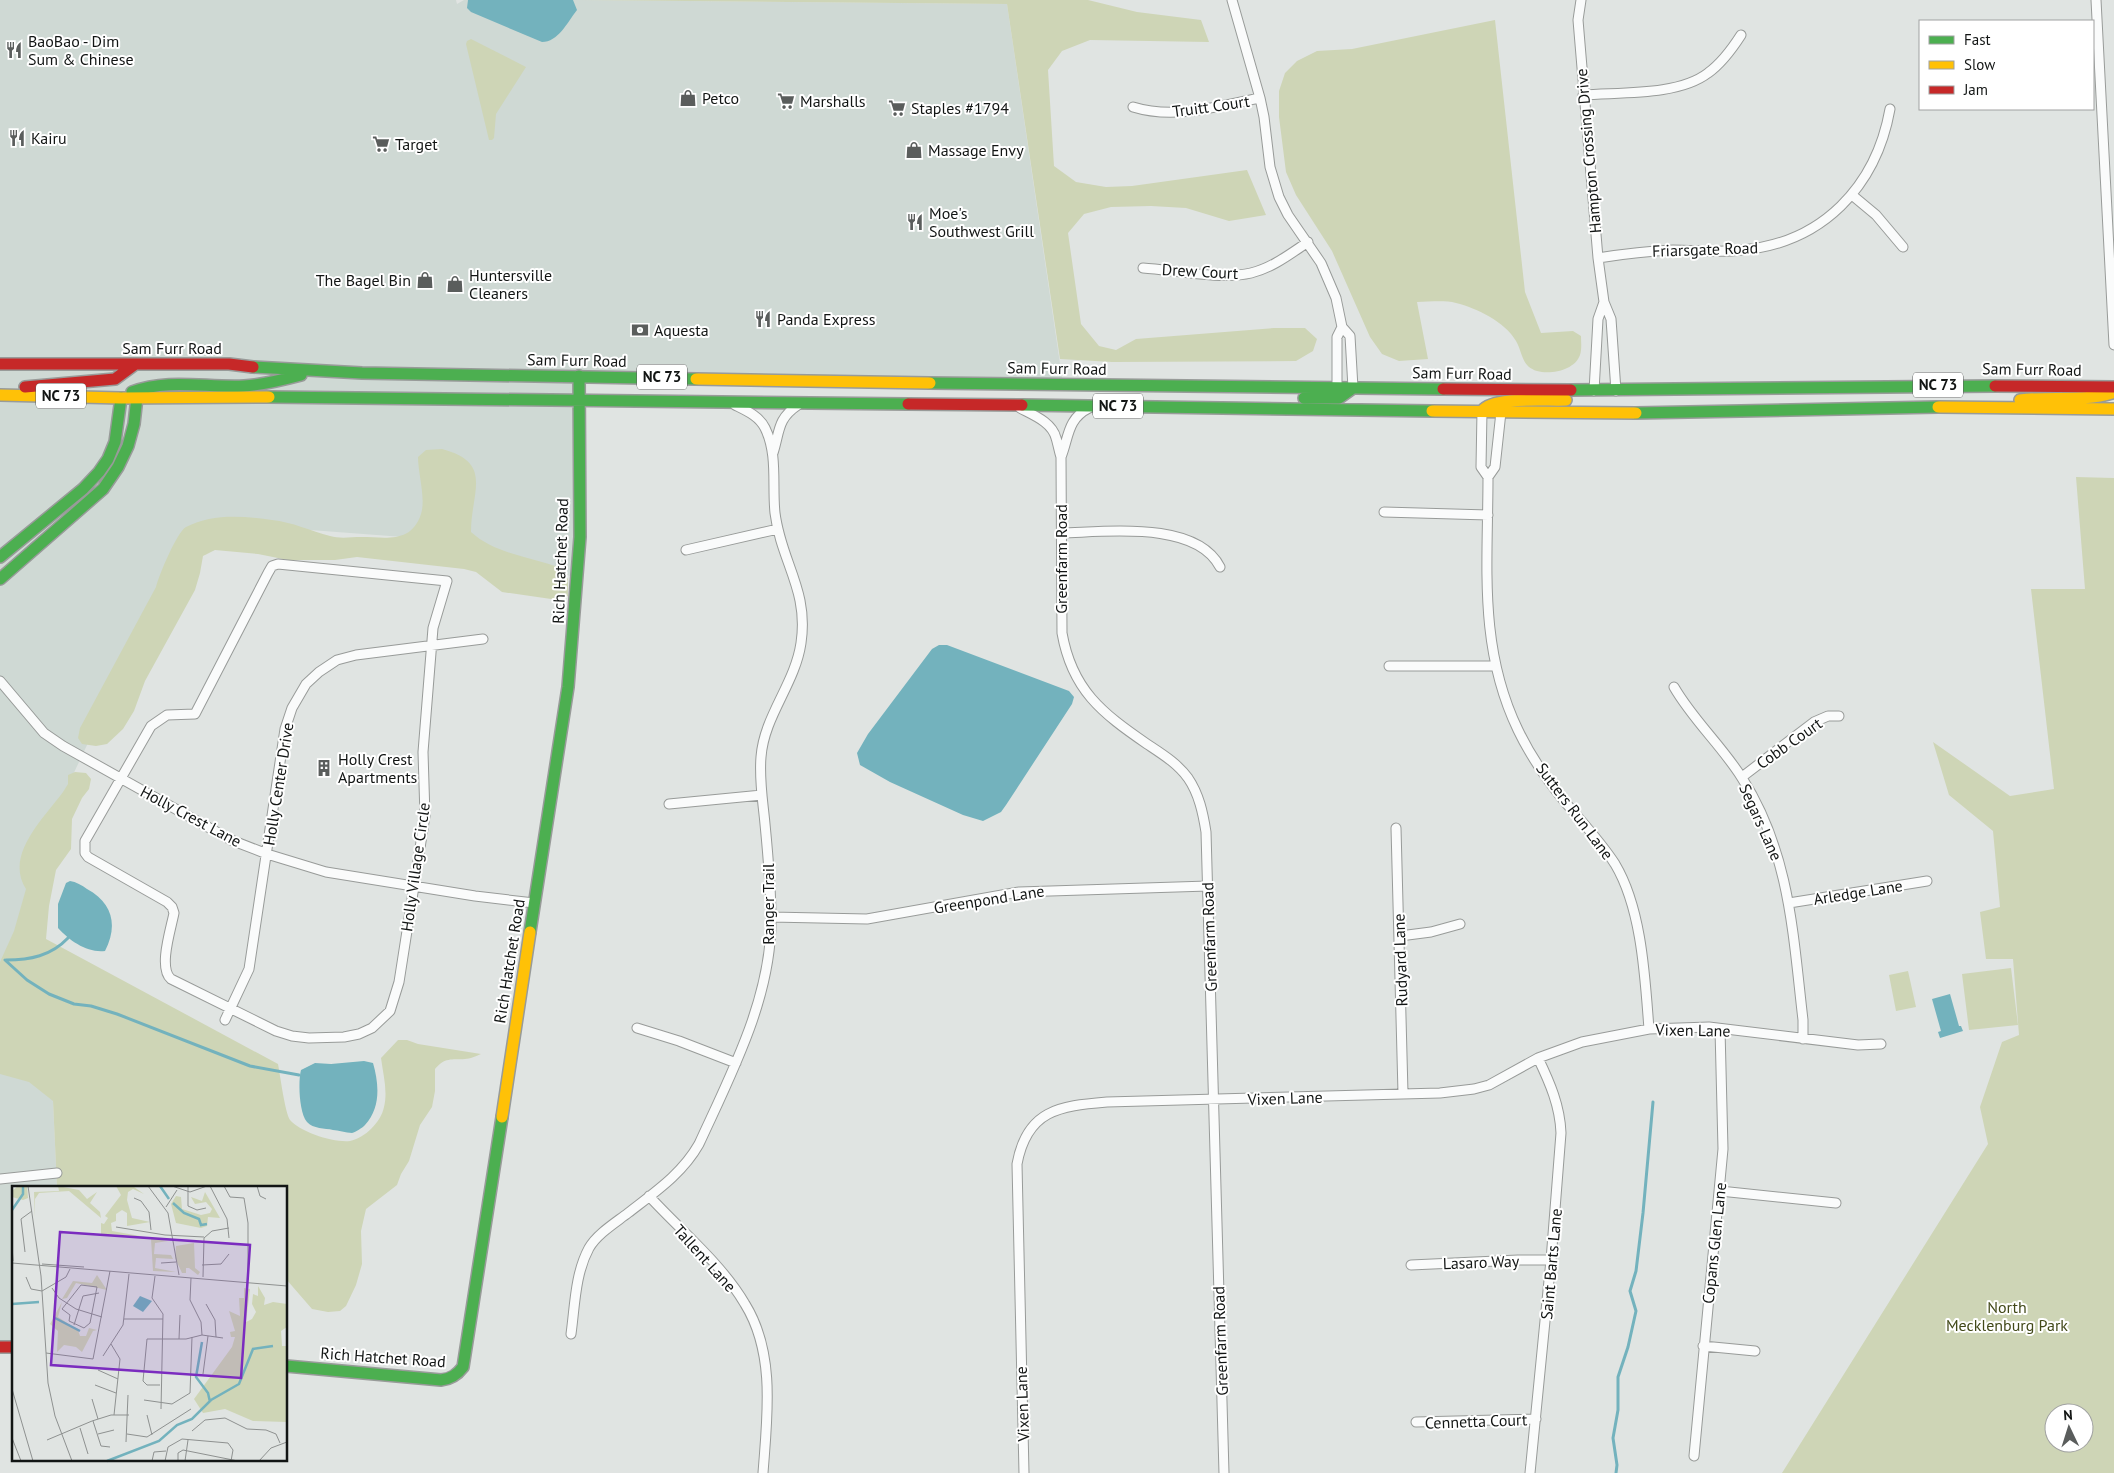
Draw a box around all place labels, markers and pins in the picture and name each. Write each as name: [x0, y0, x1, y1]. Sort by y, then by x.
place label: BaoBao - Dim Sum & Chinese: [28, 31, 134, 69]
restaurant icon: BaoBao - Dim Sum & Chinese: [4, 40, 24, 60]
shop icon: Petco: [678, 88, 698, 108]
place label: Petco: [702, 88, 739, 108]
supermarket icon: Marshalls: [776, 91, 796, 111]
place label: Marshalls: [800, 91, 866, 111]
supermarket icon: Staples #1794: [887, 98, 907, 118]
place label: Staples #1794: [911, 98, 1009, 118]
restaurant icon: Kairu: [7, 128, 27, 148]
place label: Kairu: [31, 128, 67, 148]
supermarket icon: Target: [371, 134, 391, 154]
place label: Target: [395, 134, 438, 154]
shop icon: Massage Envy: [904, 140, 924, 160]
place label: Massage Envy: [928, 140, 1024, 160]
place label: Moe's Southwest Grill: [929, 203, 1034, 241]
restaurant icon: Moe's Southwest Grill: [905, 212, 925, 232]
place label: Huntersville Cleaners: [469, 265, 552, 303]
place label: The Bagel Bin: [316, 270, 411, 290]
shop icon: The Bagel Bin: [415, 270, 435, 290]
shop icon: Huntersville Cleaners: [445, 274, 465, 294]
restaurant icon: Panda Express: [753, 309, 773, 329]
place label: Panda Express: [777, 309, 876, 329]
bank icon: Aquesta: [630, 320, 650, 340]
place label: Aquesta: [654, 320, 709, 340]
place label: Holly Crest Apartments: [338, 749, 418, 787]
building icon: Holly Crest Apartments: [314, 758, 334, 778]

